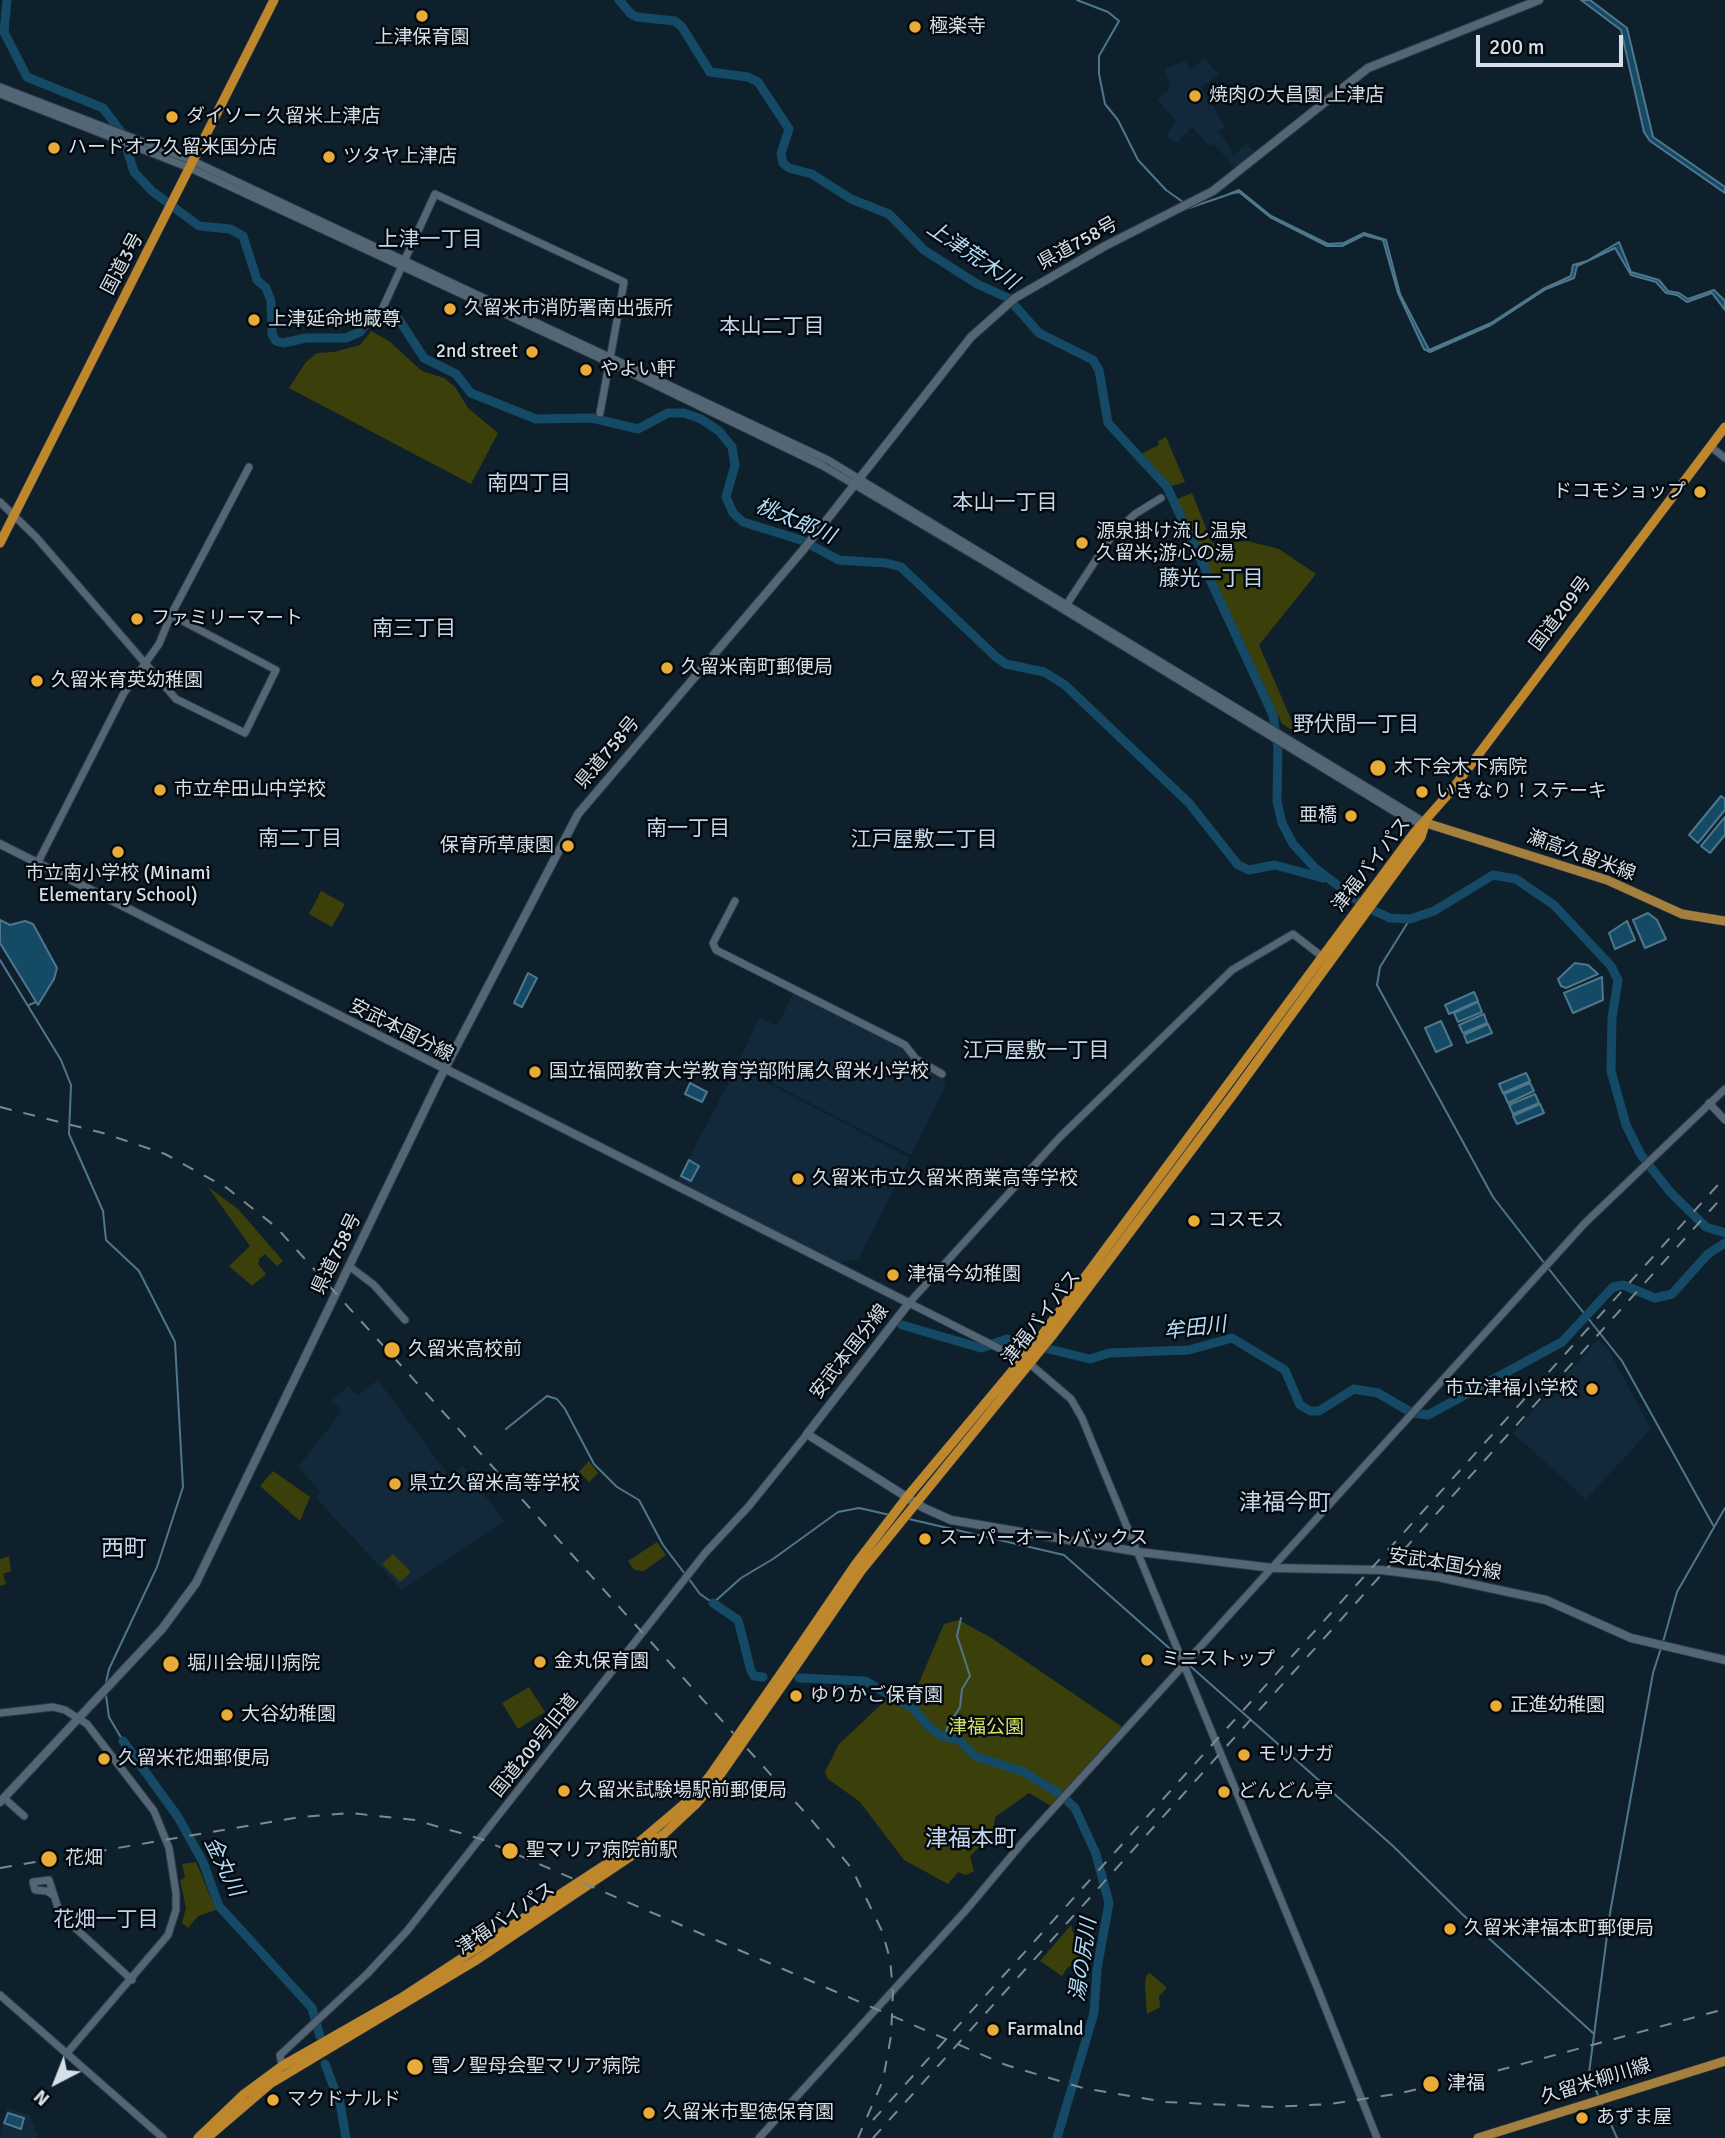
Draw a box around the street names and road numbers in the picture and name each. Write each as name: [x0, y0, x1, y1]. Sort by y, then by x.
street label: 県道758号: [1034, 213, 1122, 275]
street label: 国道3号: [97, 229, 149, 299]
street label: 国道209号: [1525, 572, 1597, 656]
street label: 県道758号: [571, 712, 645, 794]
street label: 津福バイパス: [1328, 813, 1416, 917]
street label: 瀬高久留米線: [1524, 826, 1638, 886]
street label: 安武本国分線: [345, 995, 457, 1067]
street label: 県道758号: [308, 1210, 366, 1298]
street label: 津福バイパス: [998, 1266, 1086, 1370]
street label: 安武本国分線: [806, 1300, 894, 1404]
street label: 安武本国分線: [1387, 1545, 1503, 1585]
street label: 国道209号旧道: [487, 1690, 583, 1802]
street label: 津福バイパス: [452, 1878, 560, 1960]
street label: 久留米柳川線: [1538, 2054, 1654, 2110]

